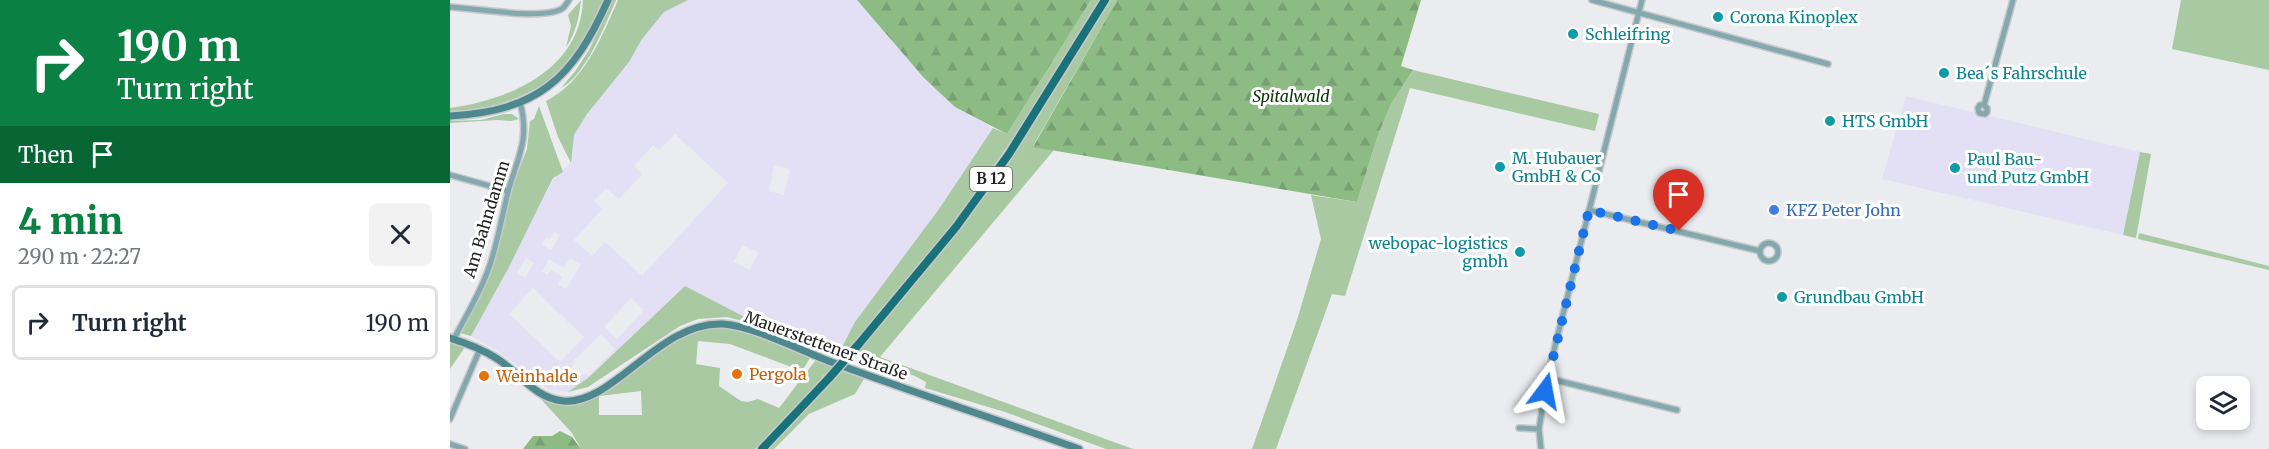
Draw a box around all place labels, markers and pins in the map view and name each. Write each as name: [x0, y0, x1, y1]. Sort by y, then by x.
place label: Corona Kinoplex: [1730, 7, 1858, 27]
marker: Corona Kinoplex: [1711, 10, 1725, 24]
place label: Schleifring: [1585, 24, 1671, 44]
marker: Schleifring: [1566, 27, 1580, 41]
place label: Bea´s Fahrschule: [1956, 63, 2087, 83]
marker: Bea´s Fahrschule: [1937, 66, 1951, 80]
place label: HTS GmbH: [1842, 111, 1929, 131]
marker: HTS GmbH: [1823, 114, 1837, 128]
place label: M. Hubauer GmbH & Co: [1512, 148, 1601, 186]
place label: Paul Bau- und Putz GmbH: [1967, 149, 2089, 187]
marker: M. Hubauer GmbH & Co: [1493, 160, 1507, 174]
marker: Paul Bau- und Putz GmbH: [1948, 161, 1962, 175]
pin: [1653, 169, 1704, 231]
place label: KFZ Peter John: [1786, 200, 1901, 220]
marker: KFZ Peter John: [1767, 203, 1781, 217]
place label: webopac-logistics gmbh: [1368, 233, 1508, 271]
marker: webopac-logistics gmbh: [1513, 245, 1527, 259]
place label: Grundbau GmbH: [1794, 287, 1924, 307]
marker: Grundbau GmbH: [1775, 290, 1789, 304]
place label: Pergola: [749, 364, 807, 384]
place label: Weinhalde: [495, 366, 578, 386]
marker: Pergola: [730, 367, 744, 381]
marker: Weinhalde: [477, 369, 491, 383]

